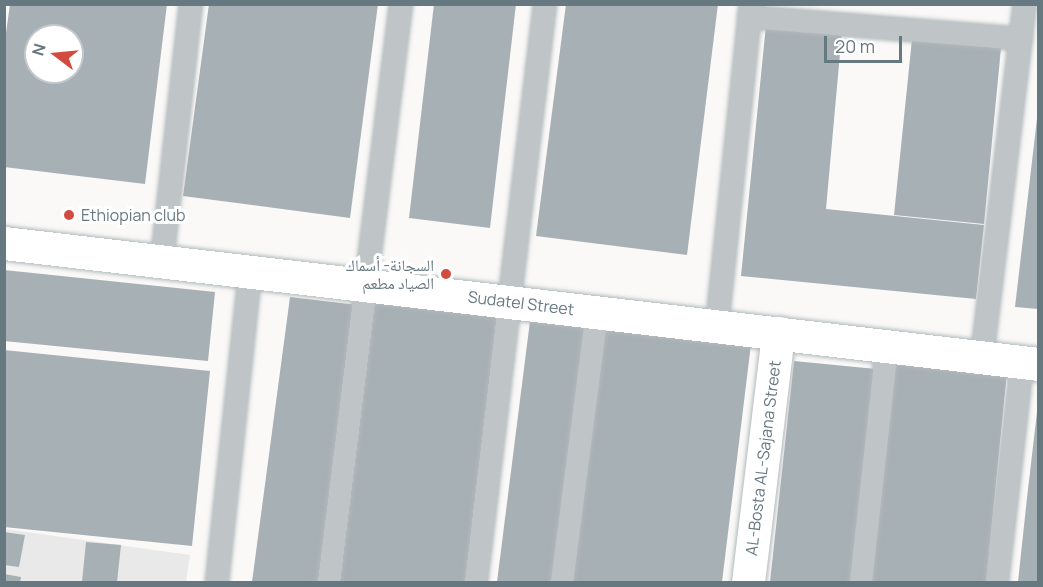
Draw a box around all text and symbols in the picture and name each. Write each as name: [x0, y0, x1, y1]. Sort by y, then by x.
north arrow: [24, 24, 84, 84]
scale bar: [827, 24, 905, 62]
text: 20 m: [835, 34, 875, 58]
text: N: [26, 41, 51, 58]
place label: Ethiopian club: [81, 205, 185, 225]
marker: Ethiopian club: [62, 208, 76, 222]
place label: السجانة- أسماك الصياد مطعم: [346, 255, 434, 293]
marker: السجانة- أسماك الصياد مطعم: [439, 267, 453, 281]
street label: Sudatel Street: [467, 287, 575, 319]
street label: AL-Bosta AL-Sajana Street: [742, 359, 784, 557]

